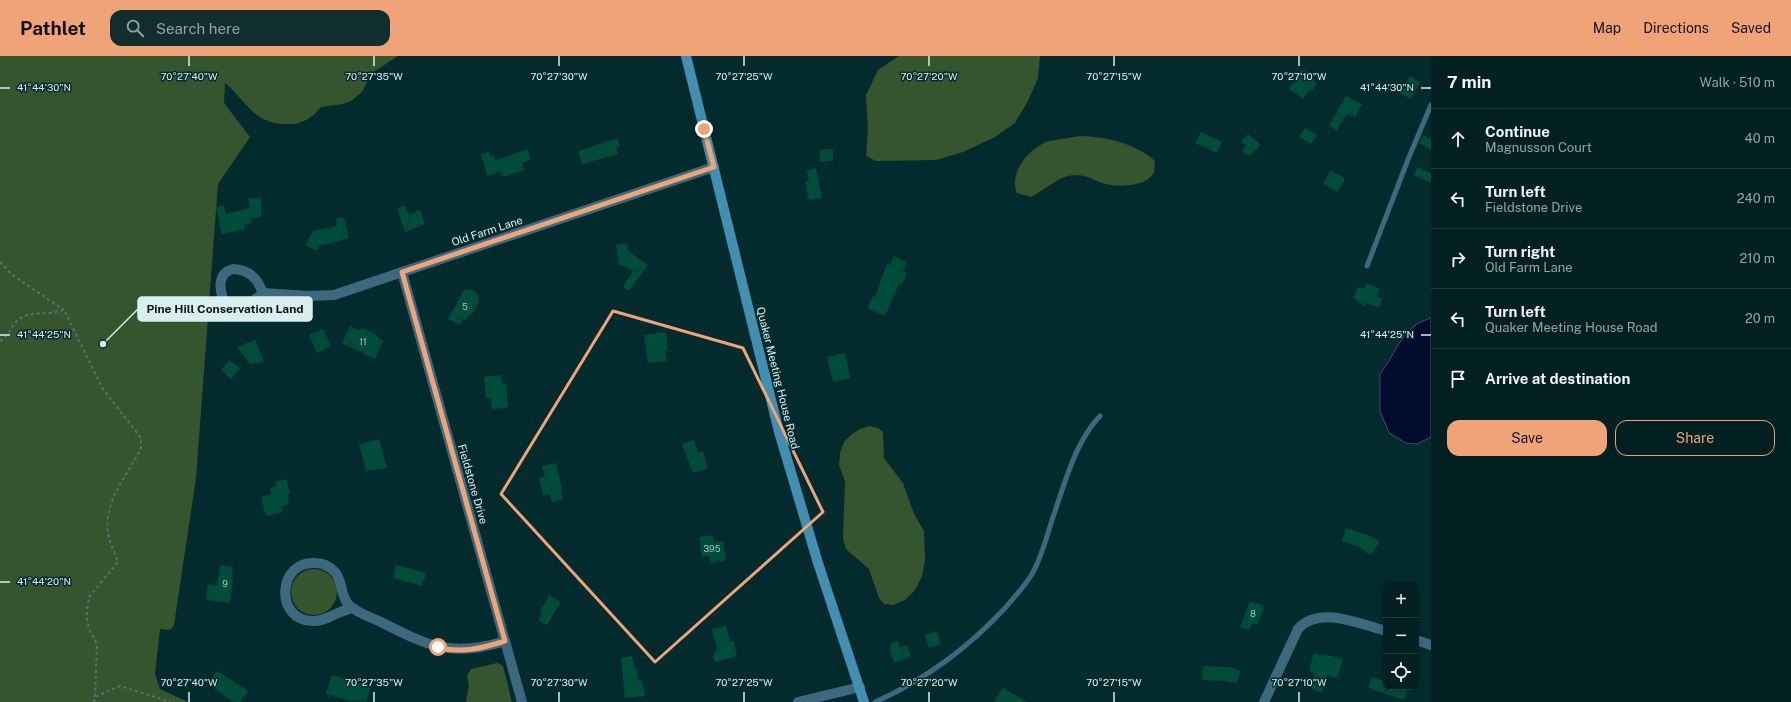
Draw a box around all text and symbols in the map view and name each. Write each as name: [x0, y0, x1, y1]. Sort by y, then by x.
search box: [110, 10, 390, 46]
text: Pathlet: [20, 17, 86, 39]
icon: search: [124, 17, 146, 39]
text: Search here: [156, 20, 240, 37]
text: Map: [1593, 20, 1621, 36]
text: Directions: [1643, 20, 1709, 36]
text: Saved: [1731, 20, 1771, 36]
text: 70°27'40"W: [160, 70, 218, 82]
text: 70°27'35"W: [345, 70, 403, 82]
text: 70°27'30"W: [530, 70, 588, 82]
text: 70°27'25"W: [715, 70, 773, 82]
text: 70°27'20"W: [901, 70, 958, 82]
text: 70°27'15"W: [1086, 70, 1142, 82]
text: 70°27'10"W: [1272, 70, 1327, 82]
text: 7 min: [1447, 72, 1491, 92]
text: Walk · 510 m: [1700, 75, 1775, 90]
text: 41°44'30"N: [17, 81, 71, 93]
text: 41°44'30"N: [1360, 81, 1414, 93]
route end: [695, 120, 713, 138]
text: Continue: [1485, 123, 1550, 140]
icon: ahead: [1447, 128, 1469, 150]
text: 40 m: [1744, 131, 1775, 146]
text: Magnusson Court: [1485, 140, 1592, 155]
text: Turn left: [1485, 183, 1546, 200]
icon: left: [1447, 188, 1469, 210]
text: 240 m: [1737, 191, 1775, 206]
text: Fieldstone Drive: [1485, 200, 1582, 215]
street label: Old Farm Lane: [450, 214, 524, 248]
text: Turn right: [1485, 243, 1555, 260]
icon: right: [1447, 248, 1469, 270]
text: 210 m: [1740, 251, 1775, 266]
text: Old Farm Lane: [1485, 260, 1573, 275]
callout: Pine Hill Conservation Land: [138, 297, 312, 321]
house number: 5: [462, 301, 468, 312]
text: Pine Hill Conservation Land: [146, 302, 304, 316]
text: Turn left: [1485, 303, 1546, 320]
street label: Quaker Meeting House Road: [755, 306, 801, 450]
icon: left: [1447, 308, 1469, 330]
text: 20 m: [1745, 311, 1775, 326]
text: Quaker Meeting House Road: [1485, 320, 1658, 335]
text: 41°44'25"N: [17, 328, 71, 340]
text: 41°44'25"N: [1360, 328, 1414, 340]
house number: 11: [359, 336, 367, 347]
icon: arrive: [1447, 368, 1469, 390]
text: Arrive at destination: [1485, 370, 1630, 387]
button: Save: [1447, 420, 1607, 456]
button: Share: [1615, 420, 1775, 456]
street label: Fieldstone Drive: [456, 443, 490, 525]
house number: 395: [704, 543, 721, 554]
text: 41°44'20"N: [17, 575, 71, 587]
house number: 9: [222, 578, 228, 589]
map controls: [1383, 582, 1419, 690]
button: +: [1383, 582, 1419, 618]
house number: 8: [1250, 608, 1256, 619]
button: −: [1383, 618, 1419, 654]
route start: [429, 638, 447, 656]
button: locate: [1383, 654, 1419, 690]
text: 70°27'40"W: [160, 676, 218, 688]
text: 70°27'35"W: [345, 676, 403, 688]
text: 70°27'30"W: [530, 676, 588, 688]
text: 70°27'25"W: [715, 676, 773, 688]
text: 70°27'20"W: [901, 676, 958, 688]
text: 70°27'15"W: [1086, 676, 1142, 688]
text: 70°27'10"W: [1272, 676, 1327, 688]

